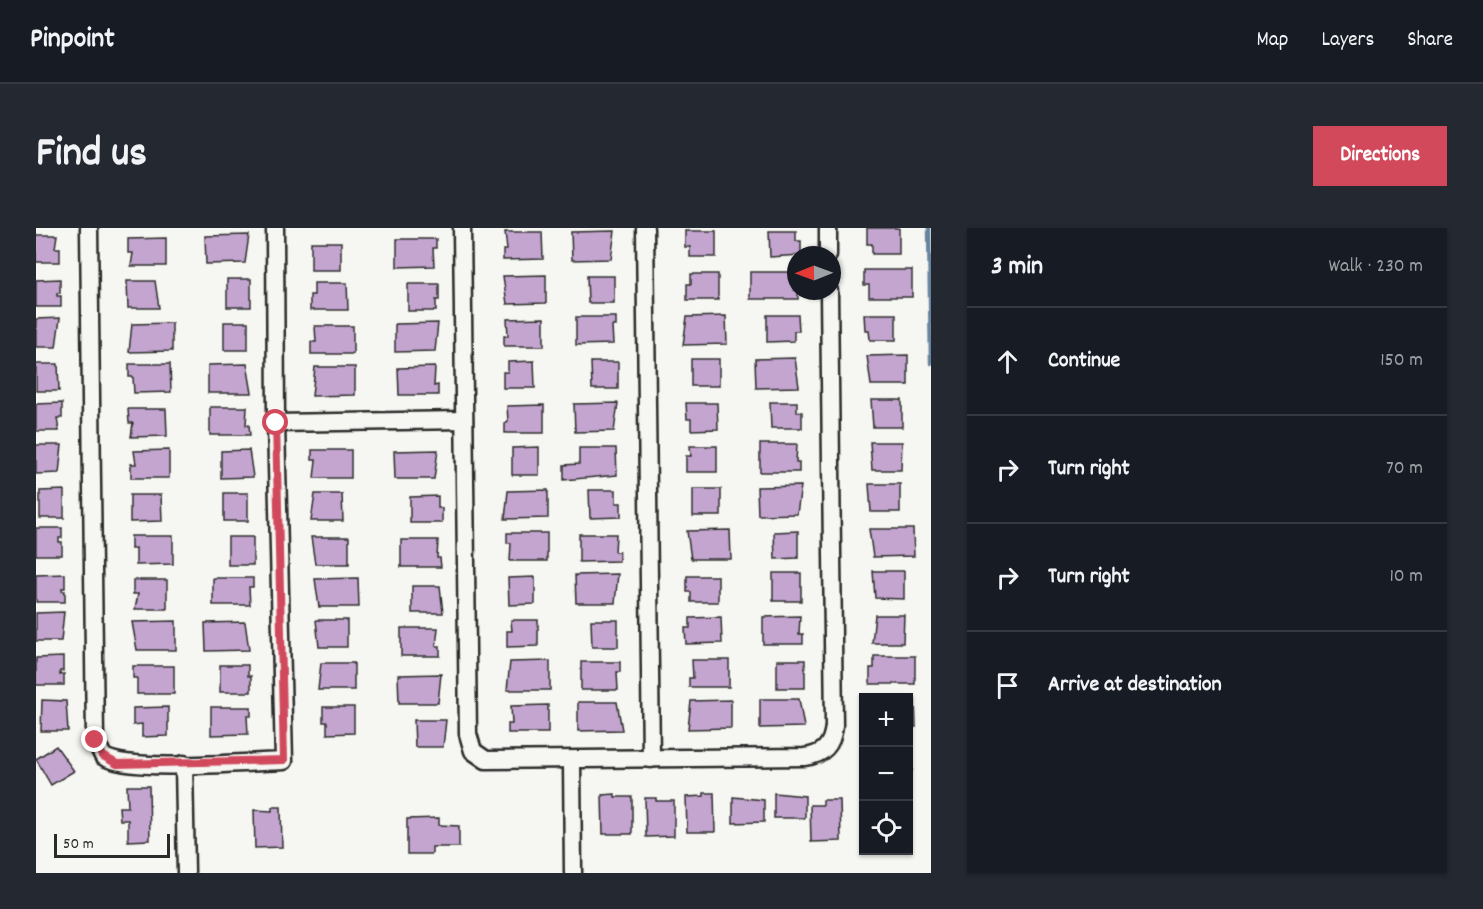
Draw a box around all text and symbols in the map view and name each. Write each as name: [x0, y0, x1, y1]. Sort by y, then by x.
text: Pinpoint: [30, 21, 115, 61]
text: Map: [1257, 26, 1288, 56]
text: Layers: [1321, 26, 1374, 56]
text: Share: [1407, 26, 1453, 56]
text: Find us: [36, 126, 147, 186]
button: Directions: [1313, 126, 1447, 186]
north arrow: [787, 246, 841, 300]
text: 3 min: [991, 249, 1043, 286]
text: Walk · 230 m: [1329, 253, 1423, 281]
icon: ahead: [991, 345, 1024, 378]
text: Continue: [1048, 346, 1120, 377]
text: 150 m: [1380, 347, 1423, 375]
route start: [262, 409, 288, 435]
icon: right: [991, 453, 1024, 486]
text: Turn right: [1048, 454, 1130, 485]
text: 70 m: [1386, 455, 1423, 483]
icon: right: [991, 561, 1024, 594]
text: Turn right: [1048, 562, 1130, 593]
text: 10 m: [1389, 563, 1423, 591]
icon: arrive: [991, 669, 1024, 702]
text: Arrive at destination: [1048, 670, 1222, 701]
map controls: [859, 693, 913, 855]
button: +: [859, 693, 913, 747]
route end: [81, 726, 107, 752]
button: −: [859, 747, 913, 801]
button: locate: [859, 801, 913, 855]
scale bar: [54, 831, 170, 858]
text: 50 m: [63, 833, 94, 856]

